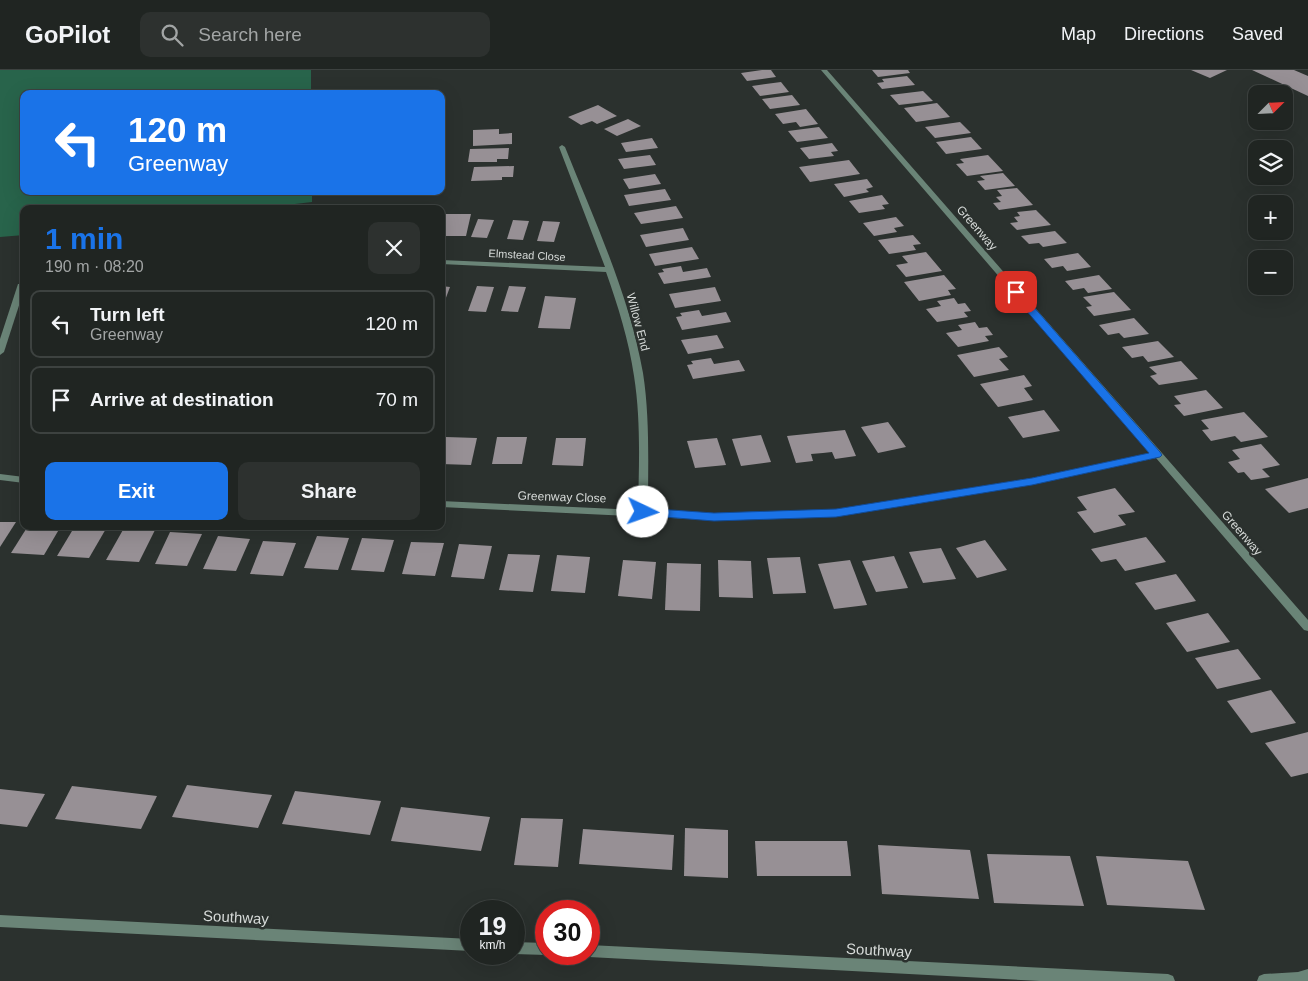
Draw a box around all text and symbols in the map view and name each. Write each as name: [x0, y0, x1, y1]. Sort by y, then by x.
search box: [140, 12, 490, 57]
text: GoPilot: [25, 21, 110, 48]
icon: search: [158, 21, 186, 49]
text: Search here: [198, 24, 302, 45]
text: Map: [1061, 24, 1096, 44]
text: Directions: [1124, 24, 1204, 44]
text: Saved: [1232, 24, 1283, 44]
north arrow: [1248, 85, 1292, 130]
map controls: [1248, 85, 1293, 295]
icon: left: [45, 110, 110, 175]
text: 120 m: [128, 110, 227, 149]
button: layers: [1248, 140, 1293, 185]
text: Greenway: [128, 151, 228, 176]
button: +: [1248, 195, 1293, 240]
street label: Greenway: [954, 203, 1000, 253]
text: 1 min: [45, 222, 123, 255]
button: close: [368, 222, 420, 274]
street label: Elmstead Close: [488, 247, 566, 263]
button: −: [1248, 250, 1293, 295]
text: 190 m · 08:20: [45, 258, 144, 275]
pin: [995, 271, 1037, 313]
icon: arrive: [1002, 278, 1030, 306]
street label: Willow End: [624, 292, 652, 352]
text: Turn left: [90, 304, 165, 325]
icon: left: [47, 310, 75, 338]
text: 120 m: [365, 313, 418, 334]
text: Greenway: [90, 326, 163, 343]
icon: arrive: [47, 386, 75, 414]
text: Arrive at destination: [90, 389, 274, 410]
text: 70 m: [376, 389, 418, 410]
button: Exit: [45, 462, 228, 520]
button: Share: [238, 462, 420, 520]
position arrow: [616, 485, 668, 537]
street label: Greenway Close: [517, 488, 607, 506]
street label: Greenway: [1219, 508, 1265, 558]
speed limit sign: 30: [535, 900, 600, 965]
street label: Southway: [203, 907, 270, 927]
text: 19: [479, 912, 506, 940]
text: km/h: [479, 938, 506, 952]
street label: Southway: [846, 940, 913, 960]

